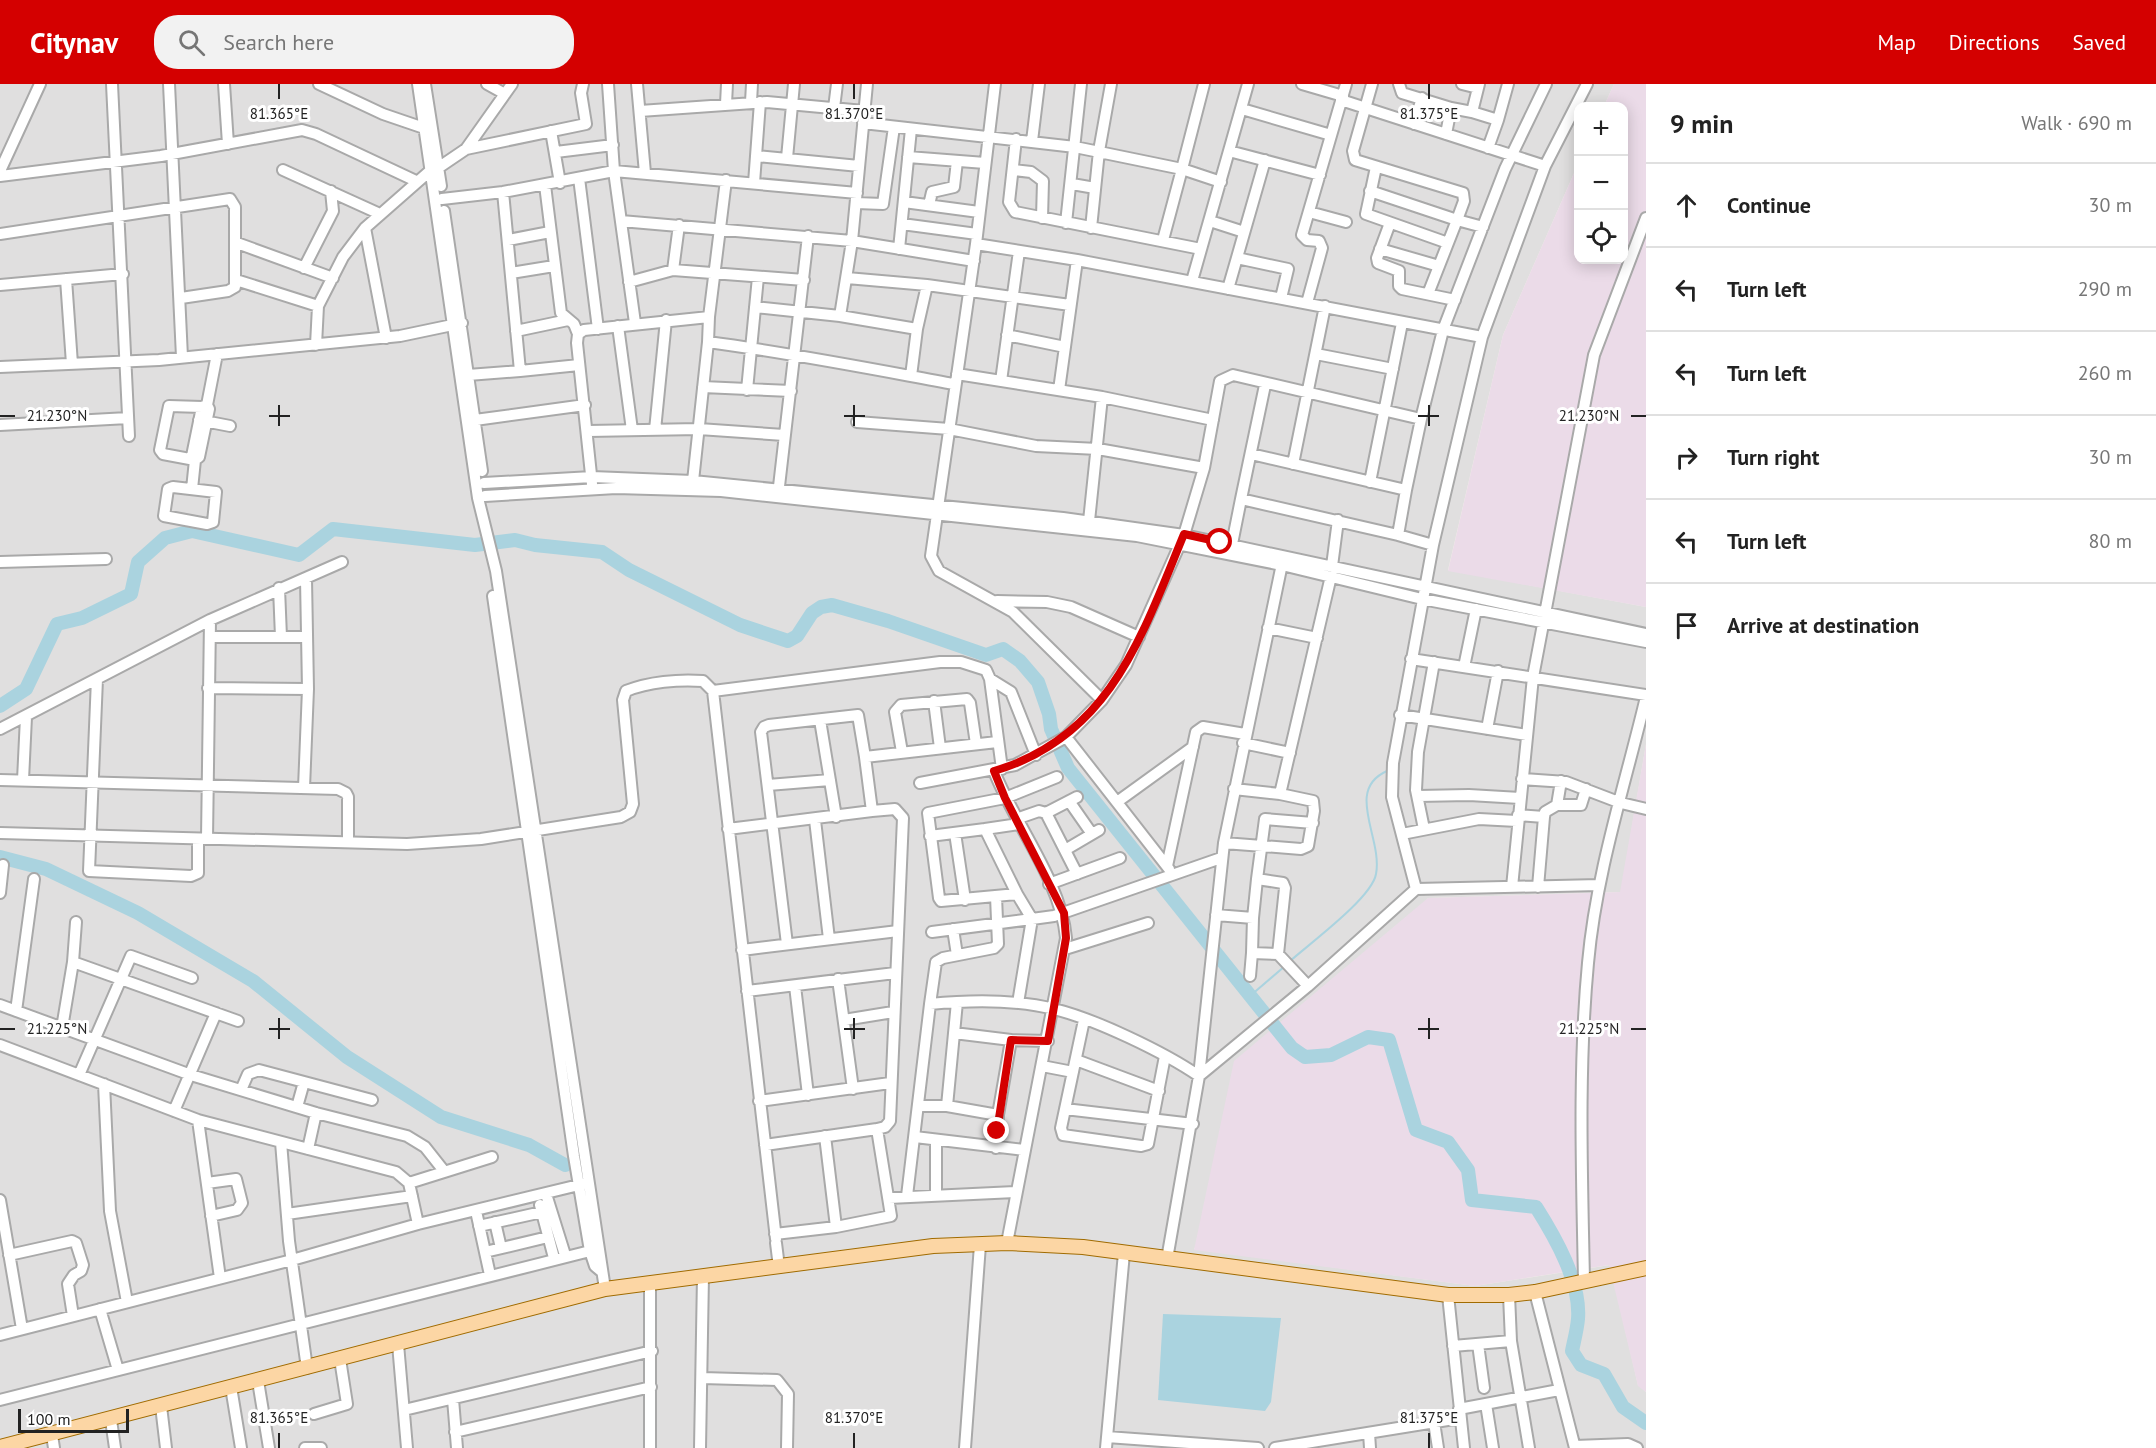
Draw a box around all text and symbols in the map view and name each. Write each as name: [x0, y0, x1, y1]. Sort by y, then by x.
search box: [154, 15, 574, 69]
text: Citynav: [30, 24, 118, 61]
icon: search: [175, 26, 208, 59]
text: Search here: [223, 28, 334, 56]
text: Map: [1877, 29, 1916, 56]
text: Directions: [1949, 29, 2040, 56]
text: Saved: [2073, 29, 2126, 56]
map controls: [1574, 102, 1628, 264]
button: +: [1574, 102, 1628, 156]
text: 81.365°E: [250, 104, 308, 123]
text: 81.370°E: [825, 104, 883, 123]
text: 81.375°E: [1400, 104, 1458, 123]
text: 9 min: [1670, 107, 1733, 140]
text: Walk · 690 m: [2021, 110, 2132, 136]
button: −: [1574, 156, 1628, 210]
icon: ahead: [1670, 189, 1703, 222]
text: Continue: [1727, 191, 1811, 219]
text: 30 m: [2089, 192, 2132, 218]
button: locate: [1574, 210, 1628, 264]
icon: left: [1670, 273, 1703, 306]
text: Turn left: [1727, 275, 1807, 303]
text: 290 m: [2078, 276, 2132, 302]
icon: left: [1670, 357, 1703, 390]
text: Turn left: [1727, 359, 1807, 387]
text: 260 m: [2078, 360, 2132, 386]
text: 21.230°N: [27, 406, 87, 425]
text: 21.230°N: [1559, 406, 1619, 425]
icon: right: [1670, 441, 1703, 474]
text: Turn right: [1727, 443, 1819, 471]
text: 30 m: [2089, 444, 2132, 470]
icon: left: [1670, 525, 1703, 558]
text: Turn left: [1727, 527, 1807, 555]
route start: [1206, 528, 1232, 554]
text: 80 m: [2089, 528, 2132, 554]
icon: arrive: [1670, 609, 1703, 642]
text: Arrive at destination: [1727, 611, 1919, 639]
text: 21.225°N: [27, 1019, 87, 1038]
text: 21.225°N: [1559, 1019, 1619, 1038]
route end: [983, 1117, 1009, 1143]
scale bar: [18, 1406, 129, 1434]
text: 81.365°E: [250, 1408, 308, 1427]
text: 81.370°E: [825, 1408, 883, 1427]
text: 81.375°E: [1400, 1408, 1458, 1427]
text: 100 m: [27, 1409, 70, 1429]

